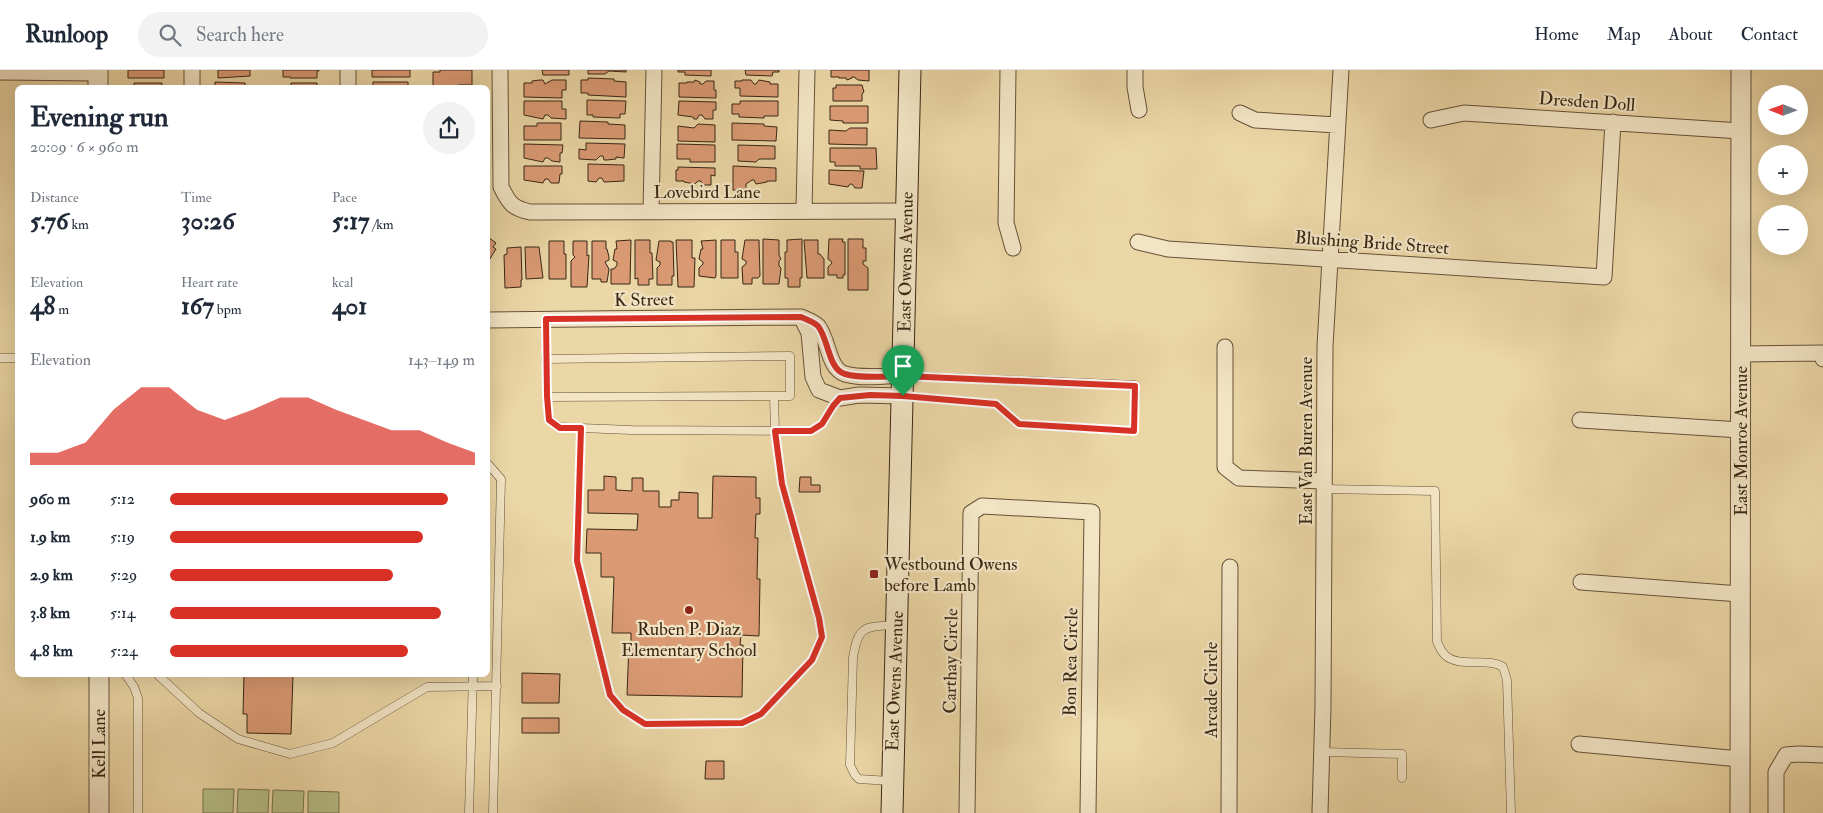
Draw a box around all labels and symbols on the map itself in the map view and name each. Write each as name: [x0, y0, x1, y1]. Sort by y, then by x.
north arrow: [1758, 85, 1808, 135]
street label: Dresden Doll: [1538, 87, 1637, 117]
street label: Lovebird Lane: [654, 181, 761, 204]
street label: East Owens Avenue: [893, 191, 919, 333]
street label: Blushing Bride Street: [1294, 226, 1450, 260]
street label: K Street: [614, 288, 674, 312]
pin: [882, 345, 924, 396]
street label: East Van Buren Avenue: [1295, 356, 1318, 525]
street label: East Monroe Avenue: [1730, 366, 1753, 516]
place label: Westbound Owens before Lamb: [883, 553, 1018, 597]
marker: Westbound Owens before Lamb: [868, 568, 880, 580]
marker: Ruben P. Diaz Elementary School: [683, 604, 695, 616]
street label: Bon Rea Circle: [1059, 607, 1083, 717]
street label: Carthay Circle: [939, 608, 963, 714]
street label: East Owens Avenue: [881, 610, 909, 752]
place label: Ruben P. Diaz Elementary School: [621, 618, 757, 662]
street label: Arcade Circle: [1200, 641, 1223, 739]
street label: Kell Lane: [88, 708, 111, 779]

